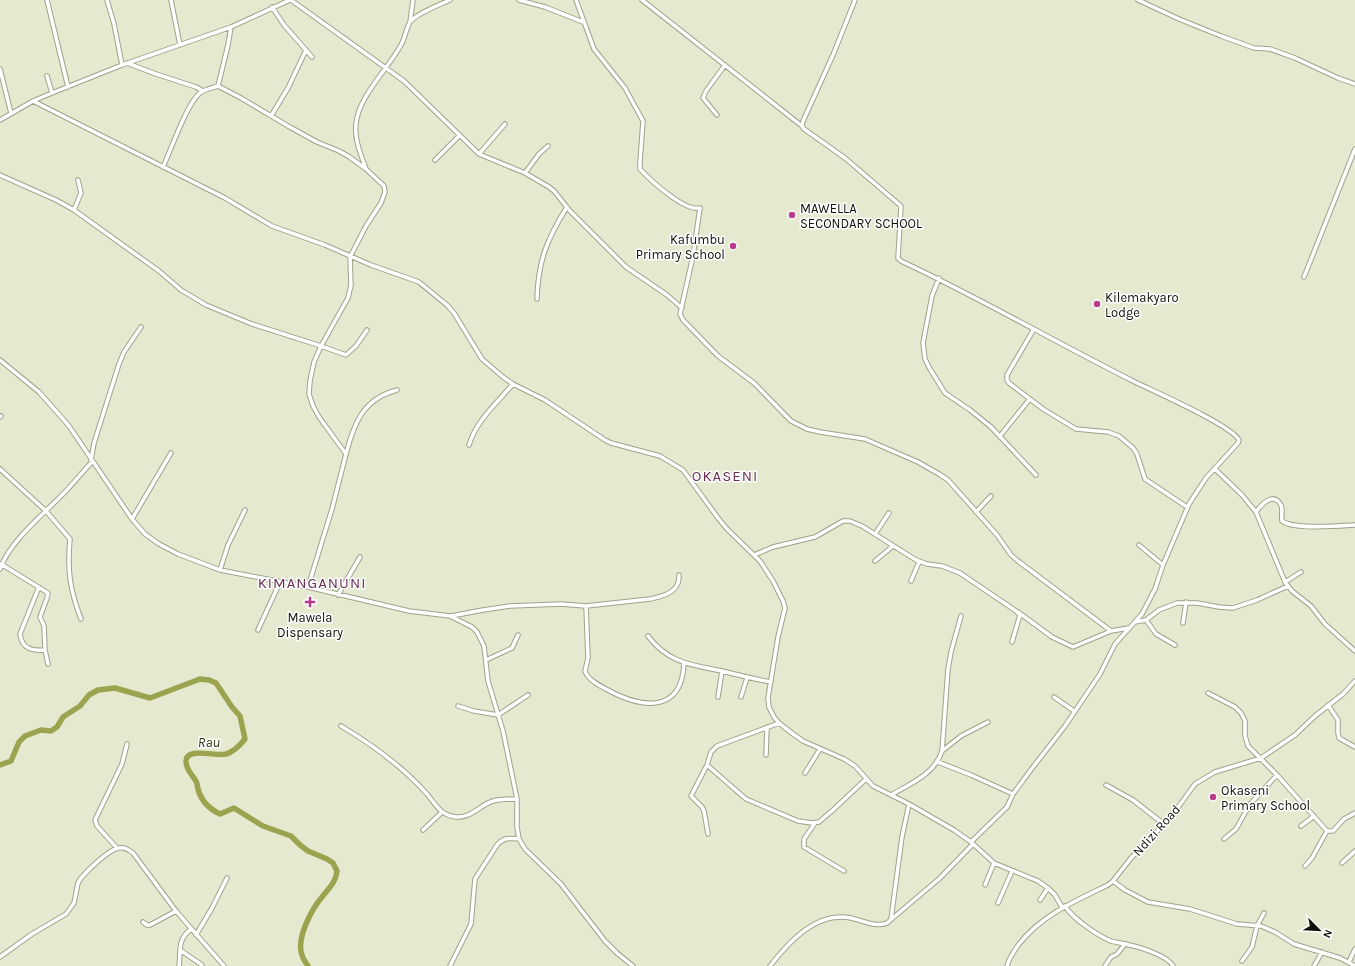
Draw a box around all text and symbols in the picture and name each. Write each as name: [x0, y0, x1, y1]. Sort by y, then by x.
place label: MAWELLA SECONDARY SCHOOL: [800, 201, 922, 231]
marker: MAWELLA SECONDARY SCHOOL: [787, 210, 797, 220]
place label: Kafumbu Primary School: [636, 232, 725, 262]
marker: Kafumbu Primary School: [728, 241, 738, 251]
place label: Kilemakyaro Lodge: [1105, 290, 1179, 320]
marker: Kilemakyaro Lodge: [1092, 299, 1102, 309]
district label: OKASENI: [692, 467, 758, 485]
district label: KIMANGANUNI: [258, 574, 366, 592]
marker: Mawela Dispensary: [304, 596, 316, 608]
place label: Mawela Dispensary: [277, 610, 343, 640]
water label: Rau: [198, 734, 220, 751]
place label: Okaseni Primary School: [1221, 783, 1310, 813]
marker: Okaseni Primary School: [1208, 792, 1218, 802]
street label: Ndizi Road: [1130, 802, 1183, 859]
north arrow: [1299, 910, 1339, 950]
text: N: [1320, 928, 1335, 940]

